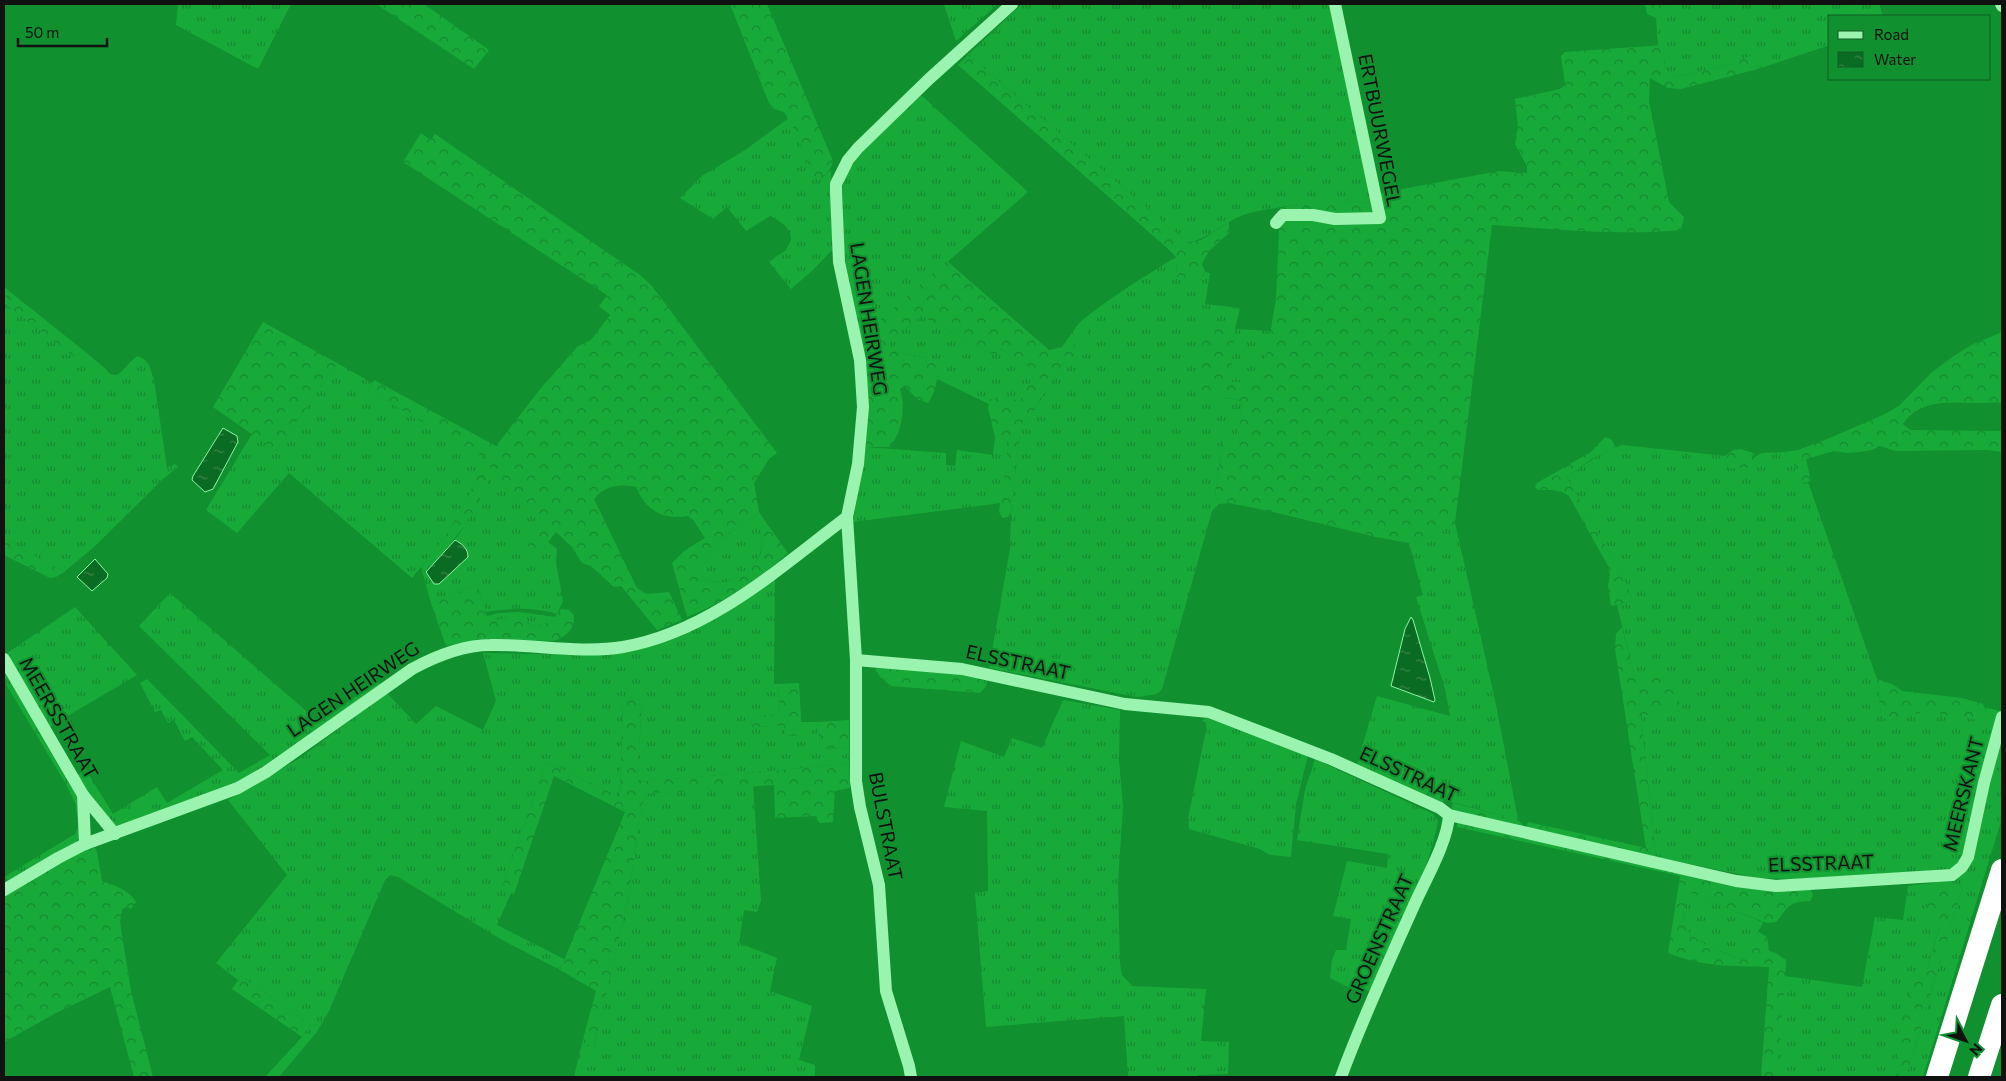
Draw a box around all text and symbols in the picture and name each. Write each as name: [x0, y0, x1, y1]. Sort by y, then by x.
scale bar: [18, 15, 106, 47]
legend: [1828, 15, 1991, 80]
text: 50 m: [25, 23, 59, 41]
text: Road: [1874, 25, 1909, 43]
text: Water: [1874, 50, 1916, 68]
street label: ERTBUURWEGEL: [1354, 52, 1407, 208]
street label: LAGEN HEIRWEG: [846, 241, 893, 397]
street label: LAGEN HEIRWEG: [282, 636, 423, 741]
street label: ELSSTRAAT: [964, 639, 1072, 684]
street label: MEERSSTRAAT: [15, 653, 104, 783]
street label: MEERSKANT: [1937, 734, 1988, 853]
street label: ELSSTRAAT: [1356, 741, 1462, 806]
street label: BULSTRAAT: [865, 770, 908, 882]
street label: ELSSTRAAT: [1768, 849, 1874, 876]
street label: GROENSTRAAT: [1340, 870, 1418, 1007]
north arrow: [1941, 1016, 1991, 1066]
text: N: [1966, 1040, 1986, 1059]

